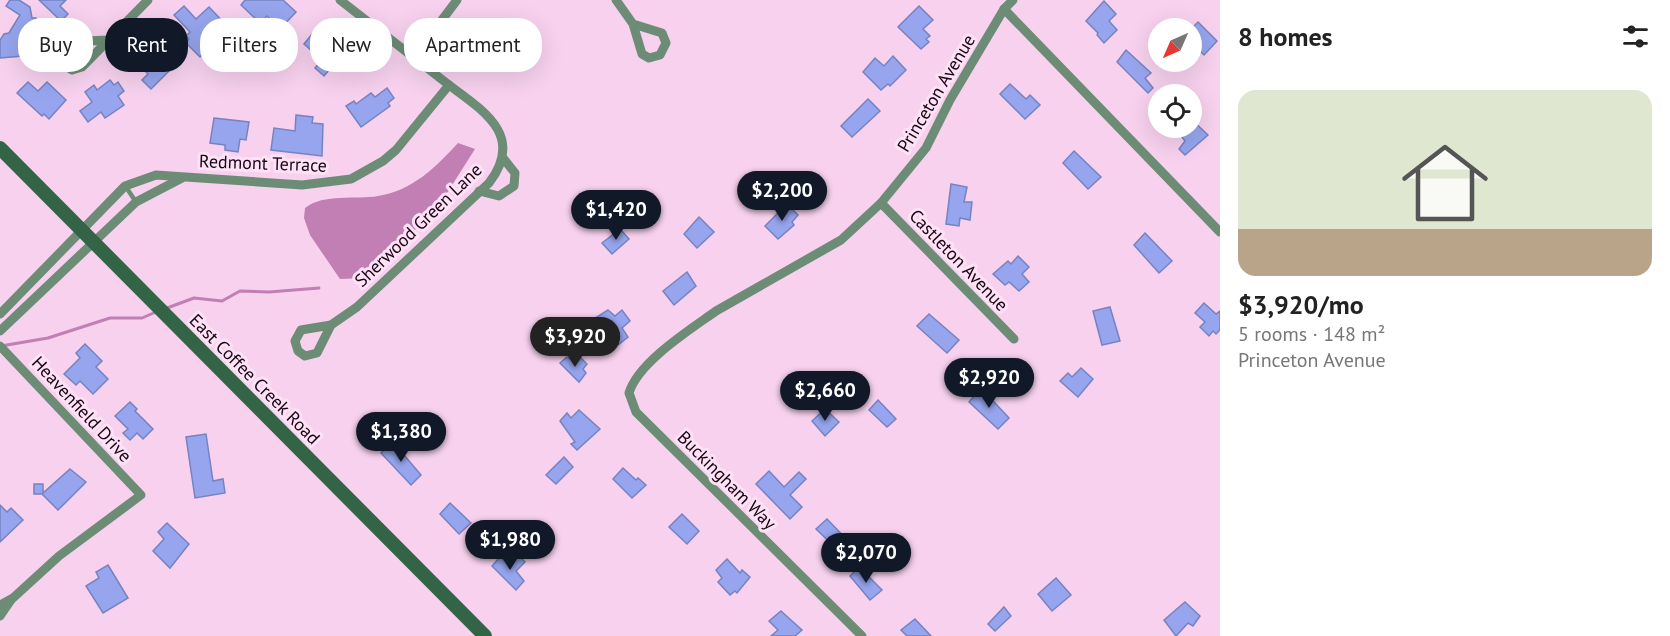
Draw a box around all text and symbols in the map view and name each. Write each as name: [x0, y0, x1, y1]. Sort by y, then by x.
chip: Buy: [18, 18, 93, 72]
chip: Rent: [105, 18, 188, 72]
chip: Filters: [200, 18, 298, 72]
chip: New: [310, 18, 392, 72]
chip: Apartment: [404, 18, 542, 72]
north arrow: [1148, 18, 1202, 72]
map controls: [1148, 18, 1202, 138]
text: 8 homes: [1238, 20, 1333, 53]
icon: filters: [1619, 20, 1652, 53]
street label: Princeton Avenue: [892, 30, 980, 156]
button: locate: [1148, 84, 1202, 138]
icon: home: [1391, 129, 1499, 237]
street label: Redmont Terrace: [199, 149, 327, 177]
street label: Sherwood Green Lane: [350, 158, 486, 292]
pin: $2,200: [733, 171, 831, 222]
text: $2,200: [751, 177, 813, 203]
pin: $1,420: [567, 190, 665, 241]
text: $1,420: [585, 196, 647, 222]
street label: Castleton Avenue: [905, 204, 1013, 316]
text: $3,920/mo: [1238, 288, 1364, 321]
street label: East Coffee Creek Road: [185, 309, 325, 449]
pin: $3,920: [526, 317, 624, 368]
text: 5 rooms · 148 m²: [1238, 321, 1385, 347]
text: $3,920: [544, 323, 606, 349]
text: Princeton Avenue: [1238, 347, 1386, 373]
street label: Heavenfield Drive: [27, 351, 137, 467]
pin: $2,920: [940, 358, 1038, 409]
text: $2,920: [958, 364, 1020, 390]
pin: $2,660: [776, 371, 874, 422]
text: $2,660: [794, 377, 856, 403]
pin: $1,380: [352, 412, 450, 463]
text: $1,380: [370, 418, 432, 444]
street label: Buckingham Way: [673, 426, 782, 535]
pin: $1,980: [461, 520, 559, 571]
text: $1,980: [479, 526, 541, 552]
pin: $2,070: [817, 533, 915, 584]
text: $2,070: [835, 539, 897, 565]

